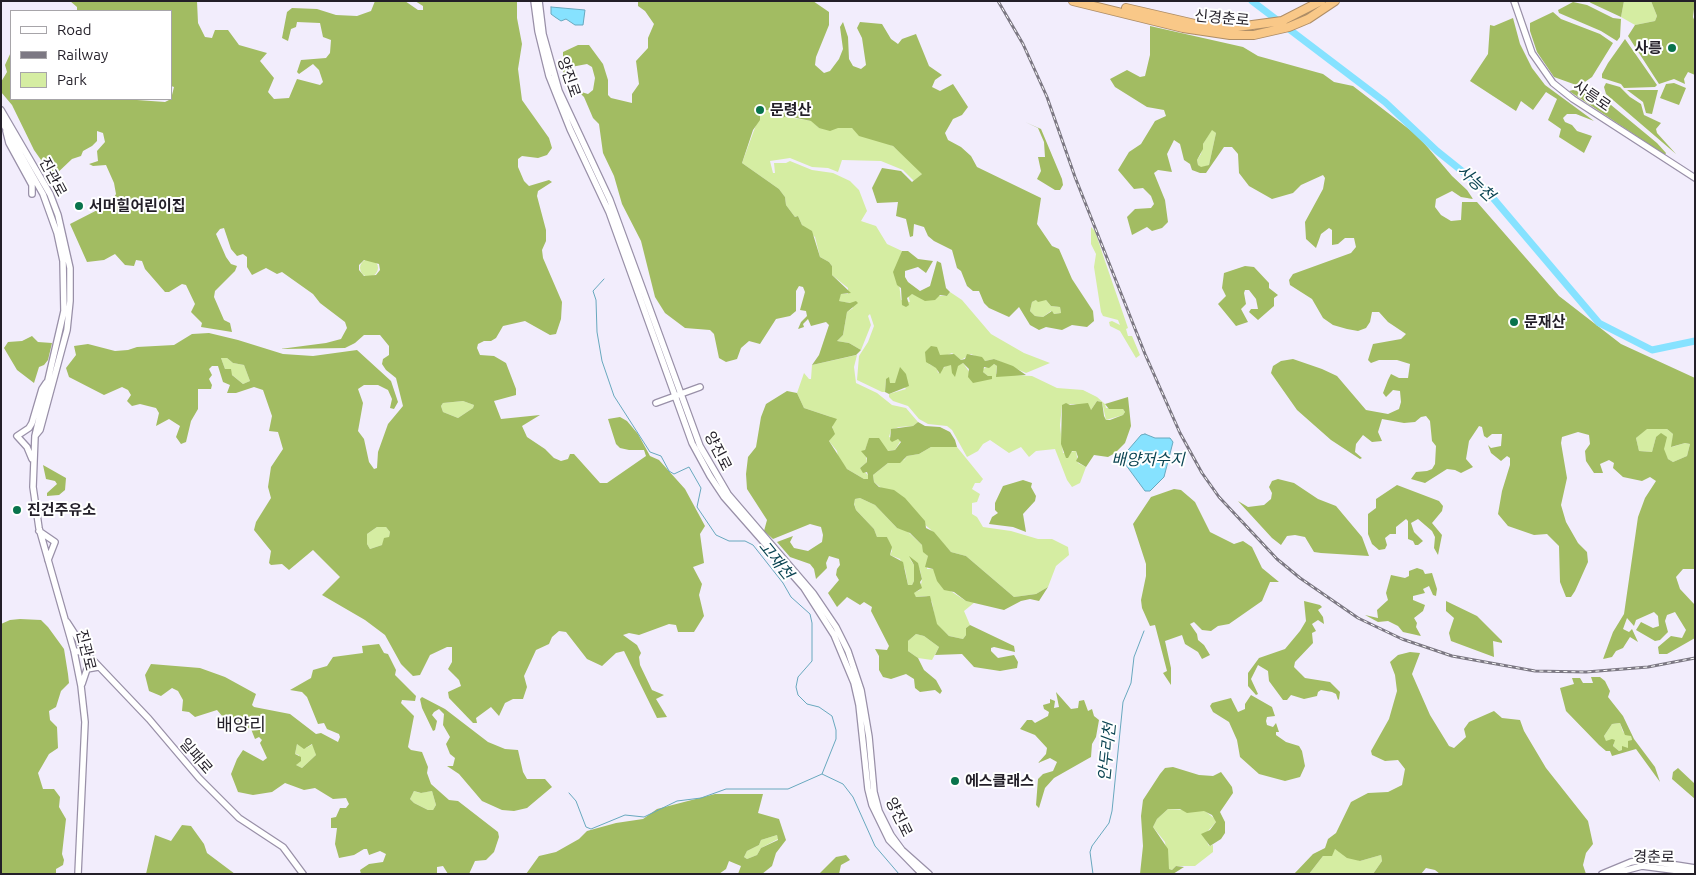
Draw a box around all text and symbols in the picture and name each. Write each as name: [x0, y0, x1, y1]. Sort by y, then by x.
street label: 신경춘로: [1194, 7, 1250, 29]
legend: [10, 10, 172, 100]
text: Road: [57, 21, 92, 38]
place label: 사릉: [1634, 39, 1662, 57]
marker: 사릉: [1666, 42, 1678, 54]
text: Railway: [57, 46, 108, 63]
street label: 양진로: [554, 54, 584, 100]
text: Park: [57, 71, 87, 88]
street label: 사릉로: [1570, 77, 1614, 115]
place label: 문령산: [770, 101, 811, 119]
marker: 문령산: [754, 104, 766, 116]
street label: 진관로: [35, 154, 71, 200]
water label: 사능천: [1453, 161, 1499, 205]
place label: 서머힐어린이집: [89, 197, 186, 215]
marker: 서머힐어린이집: [73, 200, 85, 212]
place label: 문재산: [1524, 313, 1565, 331]
marker: 문재산: [1508, 316, 1520, 328]
street label: 양진로: [701, 428, 735, 474]
water label: 배양저수지: [1111, 450, 1185, 470]
place label: 진건주유소: [27, 501, 96, 519]
marker: 진건주유소: [11, 504, 23, 516]
water label: 고재천: [755, 537, 797, 583]
street label: 진관로: [72, 628, 100, 672]
district label: 배양리: [216, 714, 266, 736]
water label: 안두리천: [1094, 722, 1120, 782]
street label: 일패로: [176, 734, 216, 778]
place label: 에스클래스: [965, 772, 1034, 790]
marker: 에스클래스: [949, 775, 961, 787]
street label: 양진로: [882, 794, 916, 840]
street label: 경춘로: [1633, 848, 1675, 866]

